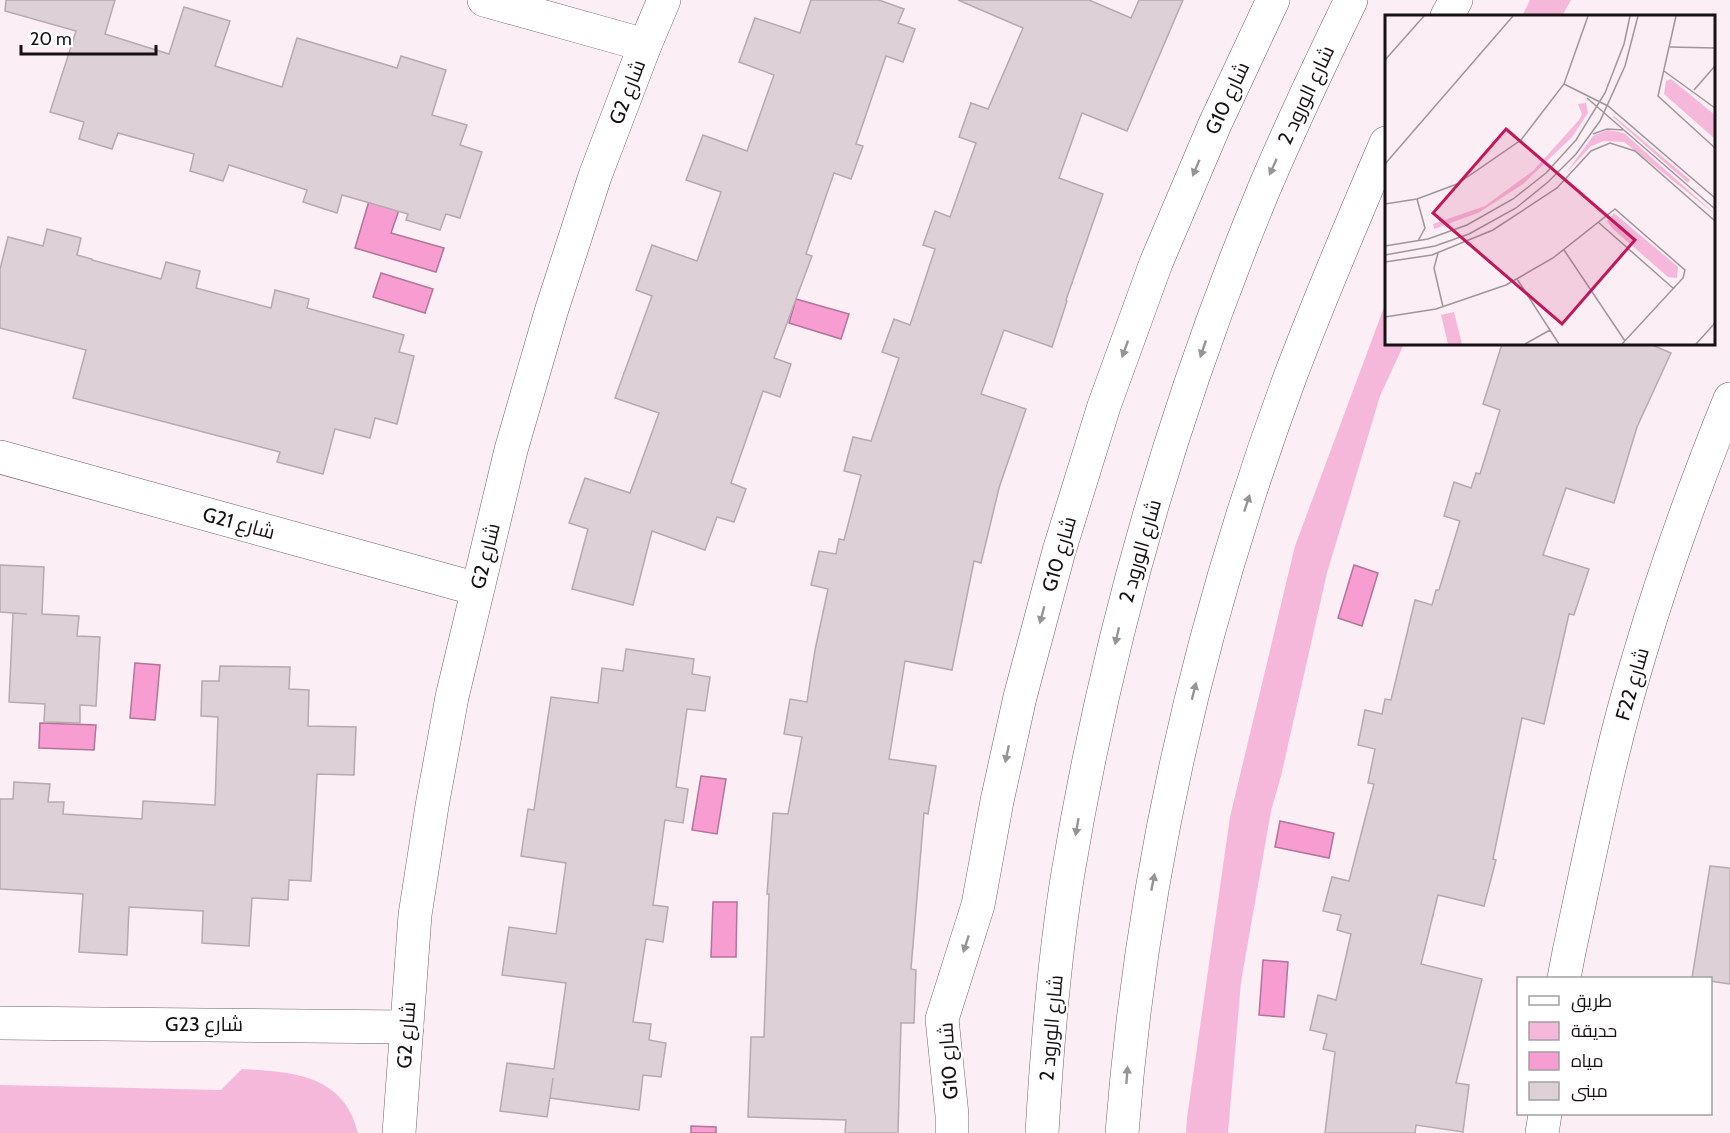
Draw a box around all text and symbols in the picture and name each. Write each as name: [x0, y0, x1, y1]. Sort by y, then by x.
inset map: [1385, 15, 1715, 345]
scale bar: [21, 18, 156, 56]
text: 20 m: [30, 28, 72, 50]
street label: شارع الورود 2: [1273, 42, 1341, 149]
street label: G2 شارع: [604, 56, 652, 128]
street label: G10 شارع: [1200, 58, 1256, 139]
one-way arrow: [1191, 159, 1201, 177]
one-way arrow: [1269, 159, 1278, 176]
one-way arrow: [1119, 340, 1129, 358]
one-way arrow: [1198, 340, 1208, 358]
one-way arrow: [1243, 494, 1252, 512]
street label: شارع الورود 2: [1114, 497, 1168, 606]
street label: G21 شارع: [200, 502, 278, 546]
street label: G10 شارع: [1037, 514, 1083, 595]
street label: G2 شارع: [465, 521, 507, 592]
one-way arrow: [1036, 606, 1046, 624]
one-way arrow: [1112, 627, 1122, 646]
street label: F22 شارع: [1610, 645, 1656, 724]
one-way arrow: [1189, 682, 1199, 700]
one-way arrow: [1002, 745, 1012, 763]
one-way arrow: [1072, 818, 1081, 837]
one-way arrow: [1149, 872, 1158, 891]
one-way arrow: [960, 935, 970, 953]
street label: شارع الورود 2: [1034, 974, 1070, 1082]
legend: [1517, 977, 1712, 1115]
text: طريق: [1571, 990, 1612, 1013]
street label: G2 شارع: [392, 1001, 422, 1069]
street label: G23 شارع: [165, 1012, 243, 1038]
text: حديقة: [1571, 1020, 1617, 1042]
street label: G10 شارع: [933, 1022, 965, 1100]
text: مياه: [1571, 1050, 1604, 1072]
one-way arrow: [1122, 1065, 1132, 1084]
text: مبنى: [1571, 1080, 1608, 1102]

